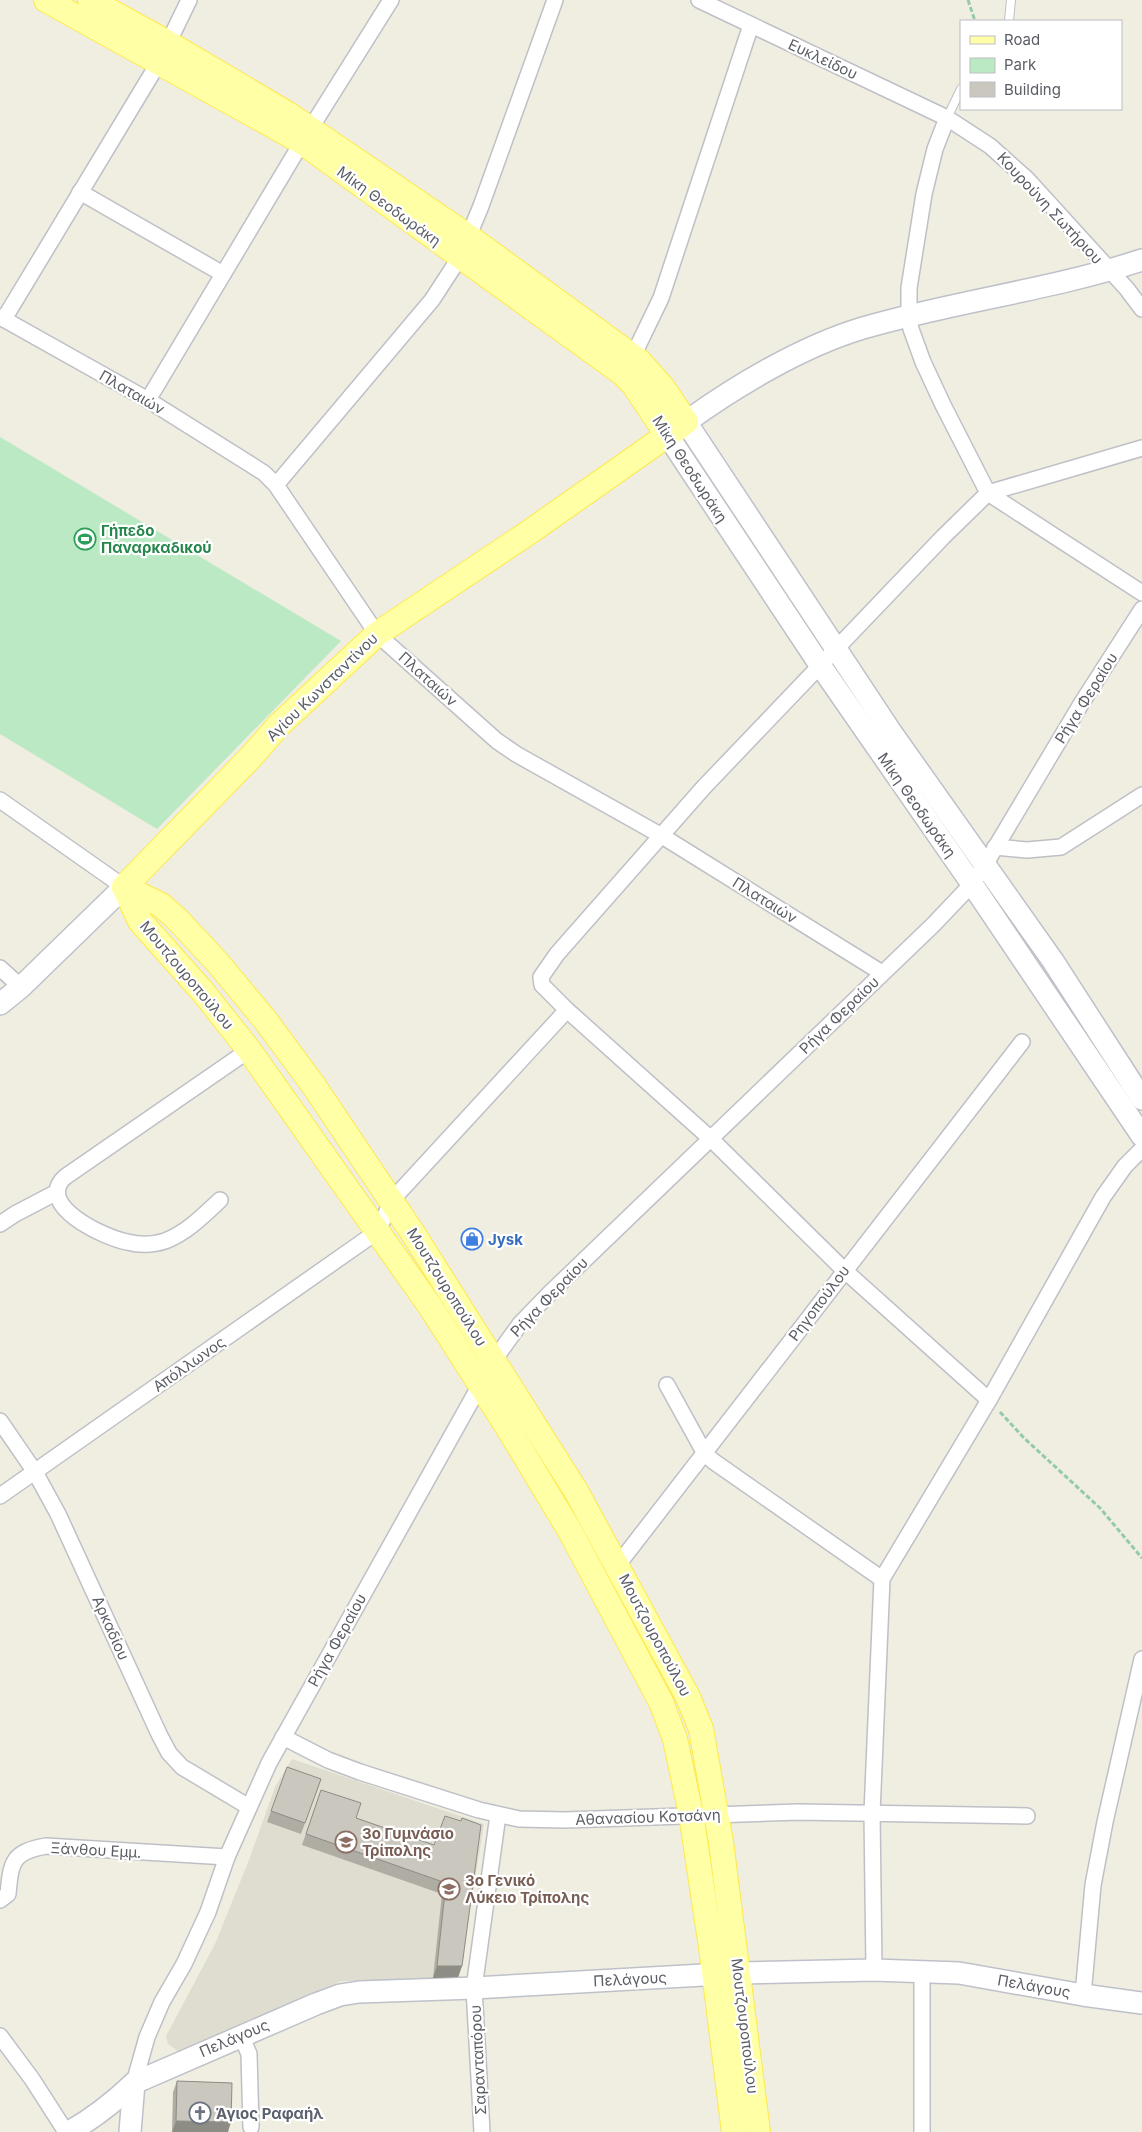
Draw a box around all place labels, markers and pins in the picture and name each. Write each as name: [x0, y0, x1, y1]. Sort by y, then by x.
place label: Γήπεδο Παναρκαδικού: [101, 521, 212, 557]
sports icon: Γήπεδο Παναρκαδικού: [73, 527, 97, 551]
shop icon: Jysk: [460, 1227, 484, 1251]
place label: Jysk: [488, 1230, 523, 1249]
place label: 3ο Γυμνάσιο Τρίπολης: [362, 1824, 454, 1860]
school or university icon: 3ο Γυμνάσιο Τρίπολης: [334, 1830, 358, 1854]
place label: 3ο Γενικό Λύκειο Τρίπολης: [465, 1871, 589, 1907]
school or university icon: 3ο Γενικό Λύκειο Τρίπολης: [437, 1877, 461, 1901]
church icon: Άγιος Ραφαήλ: [188, 2101, 212, 2125]
place label: Άγιος Ραφαήλ: [216, 2104, 324, 2123]

